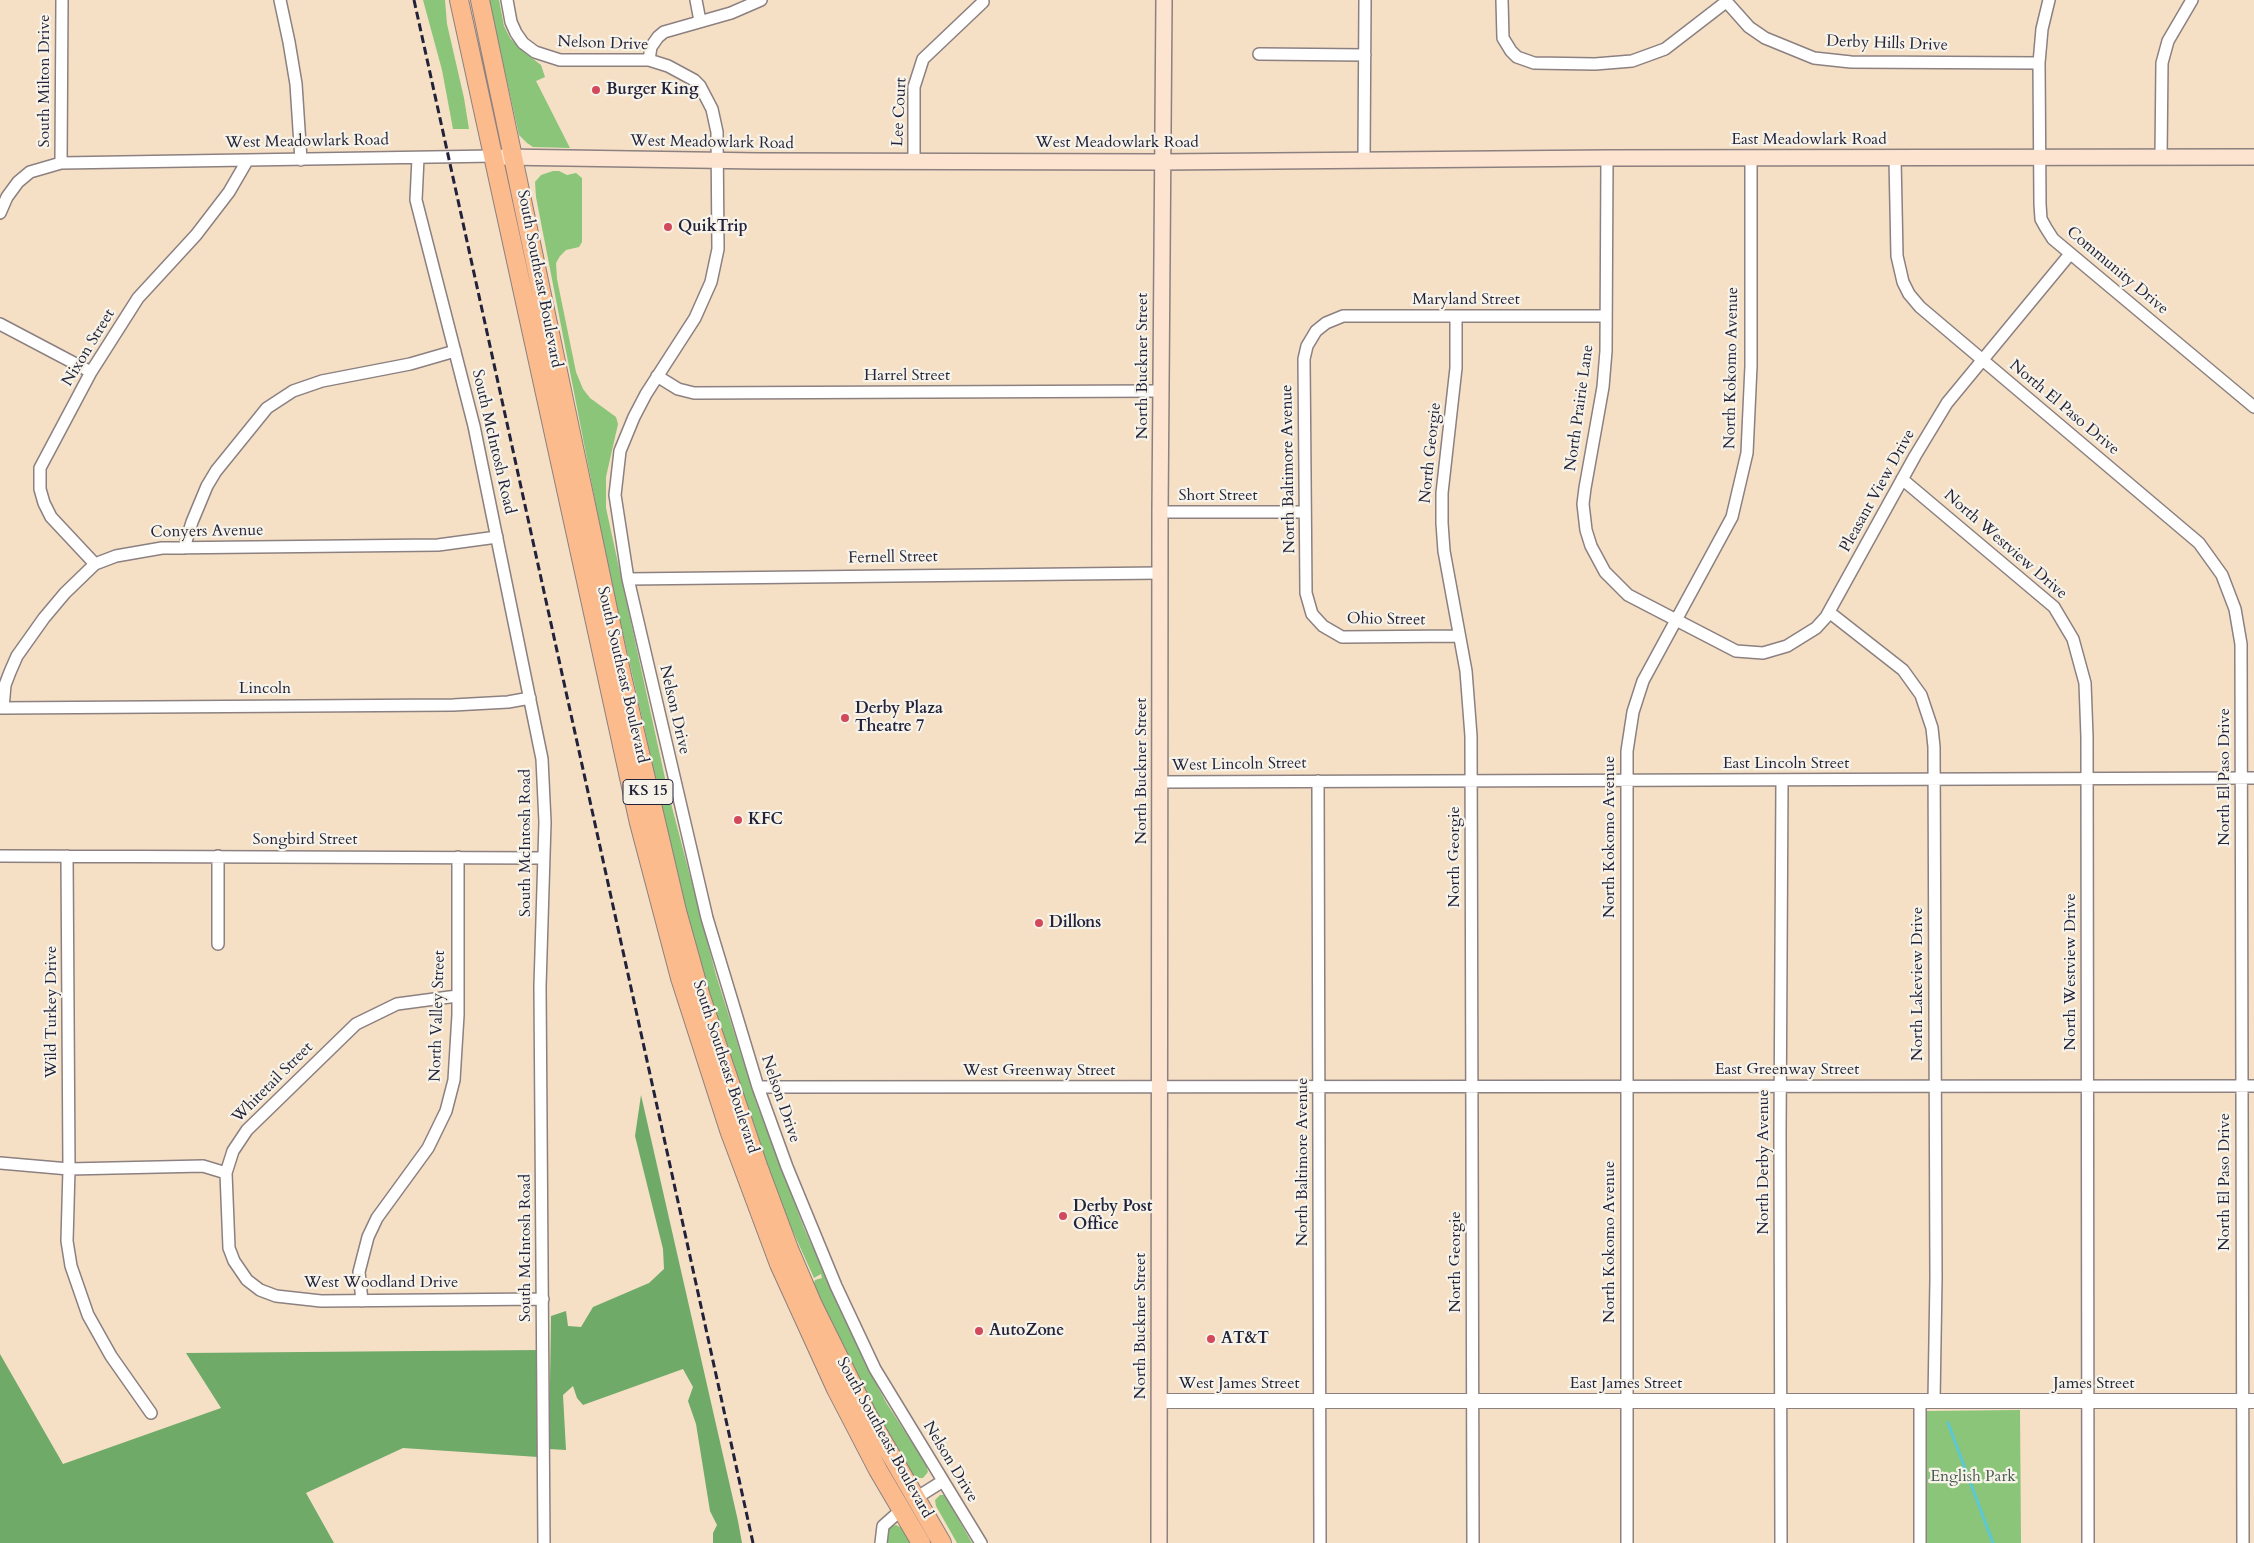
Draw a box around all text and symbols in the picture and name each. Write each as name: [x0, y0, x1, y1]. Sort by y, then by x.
street label: South Milton Drive: [35, 14, 55, 148]
street label: Derby Hills Drive: [1826, 32, 1948, 56]
street label: Nelson Drive: [557, 33, 649, 55]
street label: Lee Court: [889, 77, 911, 147]
place label: Burger King: [606, 80, 699, 100]
marker: Burger King: [590, 84, 602, 96]
street label: East Meadowlark Road: [1731, 130, 1887, 150]
street label: West Meadowlark Road: [225, 131, 389, 153]
street label: West Meadowlark Road: [630, 132, 794, 154]
street label: West Meadowlark Road: [1035, 133, 1199, 153]
street label: South Southeast Boulevard: [512, 188, 566, 370]
place label: QuikTrip: [678, 217, 748, 237]
marker: QuikTrip: [662, 221, 674, 233]
street label: Community Drive: [2062, 223, 2172, 319]
street label: North Kokomo Avenue: [1721, 287, 1743, 449]
street label: Maryland Street: [1412, 290, 1520, 310]
street label: North Buckner Street: [1133, 293, 1153, 439]
street label: Nixon Street: [58, 306, 120, 390]
street label: North Prairie Lane: [1562, 343, 1598, 473]
street label: North El Paso Drive: [2005, 356, 2123, 460]
street label: Harrel Street: [864, 366, 950, 386]
street label: South McIntosh Road: [467, 368, 519, 516]
street label: North Baltimore Avenue: [1278, 384, 1300, 554]
street label: North Georgie: [1416, 402, 1446, 504]
street label: Pleasant View Drive: [1836, 426, 1920, 556]
street label: Short Street: [1178, 486, 1258, 506]
street label: North Westview Drive: [1939, 486, 2071, 604]
street label: Conyers Avenue: [150, 521, 264, 543]
street label: Fernell Street: [848, 548, 938, 568]
street label: South Southeast Boulevard: [592, 585, 652, 765]
street label: Ohio Street: [1347, 610, 1425, 630]
street label: Nelson Drive: [654, 663, 694, 757]
street label: Lincoln: [239, 679, 291, 699]
street label: North Buckner Street: [1132, 698, 1152, 844]
place label: Derby Plaza Theatre 7: [855, 699, 943, 737]
street label: North El Paso Drive: [2215, 708, 2235, 846]
marker: Derby Plaza Theatre 7: [839, 712, 851, 724]
street label: West Lincoln Street: [1171, 754, 1307, 776]
street label: East Lincoln Street: [1723, 754, 1849, 774]
street label: North Kokomo Avenue: [1600, 756, 1620, 918]
street label: South McIntosh Road: [516, 769, 536, 917]
road number: KS 15: [623, 780, 673, 804]
street label: North Georgie: [1445, 806, 1465, 908]
place label: KFC: [748, 810, 783, 830]
marker: KFC: [732, 814, 744, 826]
street label: Songbird Street: [253, 830, 357, 850]
street label: North Westview Drive: [2061, 893, 2081, 1051]
street label: North Lakeview Drive: [1908, 907, 1928, 1061]
place label: Dillons: [1049, 913, 1101, 933]
marker: Dillons: [1033, 917, 1045, 929]
street label: Wild Turkey Drive: [42, 946, 62, 1078]
street label: North Valley Street: [426, 950, 450, 1082]
street label: South Southeast Boulevard: [688, 978, 762, 1156]
street label: Whitetail Street: [229, 1039, 317, 1127]
street label: Nelson Drive: [756, 1053, 804, 1145]
street label: East Greenway Street: [1715, 1060, 1859, 1080]
street label: West Greenway Street: [963, 1061, 1115, 1081]
street label: North Baltimore Avenue: [1293, 1077, 1313, 1247]
street label: North Derby Avenue: [1754, 1089, 1774, 1235]
street label: North El Paso Drive: [2215, 1113, 2235, 1251]
street label: North Kokomo Avenue: [1600, 1161, 1620, 1323]
street label: South McIntosh Road: [516, 1174, 536, 1322]
place label: Derby Post Office: [1073, 1197, 1152, 1235]
marker: Derby Post Office: [1057, 1210, 1069, 1222]
street label: North Georgie: [1446, 1211, 1466, 1313]
street label: North Buckner Street: [1131, 1253, 1151, 1399]
street label: West Woodland Drive: [304, 1273, 458, 1293]
place label: AutoZone: [989, 1321, 1064, 1341]
marker: AutoZone: [973, 1325, 985, 1337]
place label: AT&T: [1221, 1329, 1269, 1349]
marker: AT&T: [1205, 1333, 1217, 1345]
street label: South Southeast Boulevard: [832, 1354, 936, 1522]
street label: West James Street: [1179, 1374, 1299, 1394]
street label: East James Street: [1570, 1374, 1682, 1394]
street label: James Street: [2053, 1374, 2135, 1394]
street label: Nelson Drive: [918, 1418, 982, 1506]
park label: English Park: [1930, 1467, 2016, 1487]

